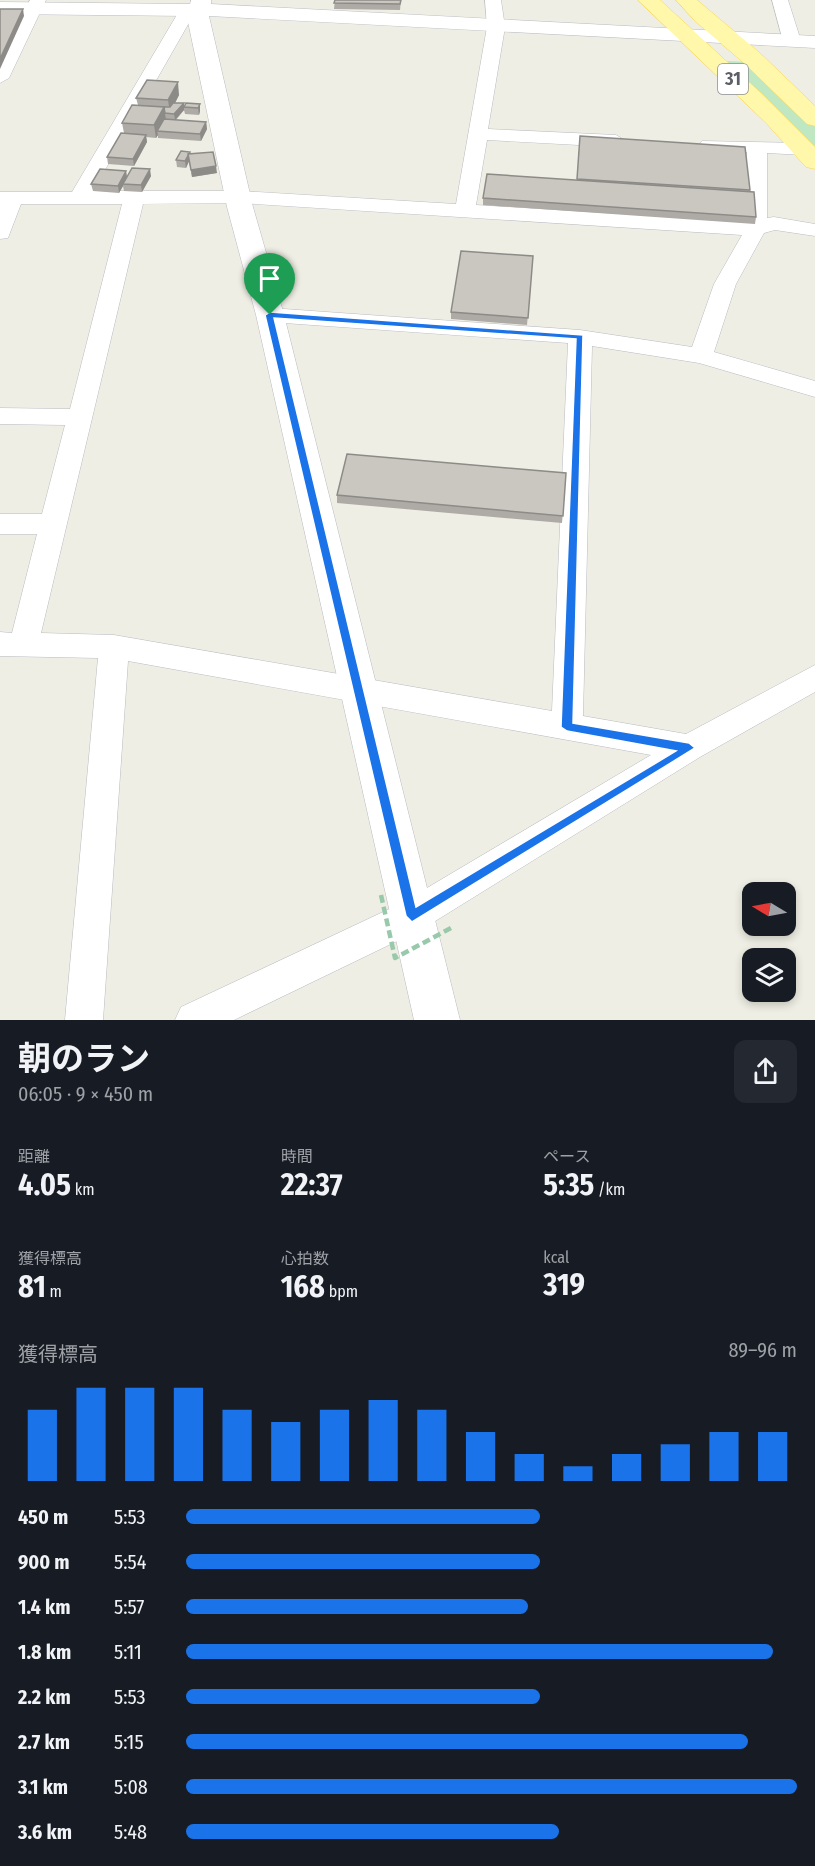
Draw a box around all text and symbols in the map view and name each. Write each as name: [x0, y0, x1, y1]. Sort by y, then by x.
road number: 31: [718, 64, 748, 94]
pin: [244, 253, 295, 315]
icon: arrive: [253, 262, 286, 295]
north arrow: [742, 882, 796, 936]
map controls: [742, 882, 796, 1002]
button: layers: [742, 948, 796, 1002]
text: 朝のラン: [18, 1039, 150, 1079]
button: share: [734, 1040, 797, 1103]
text: 06:05 · 9 × 450 m: [18, 1082, 153, 1106]
text: 距離: [18, 1147, 50, 1166]
text: 時間: [281, 1147, 313, 1166]
text: ペース: [543, 1147, 591, 1166]
text: 4.05: [18, 1167, 71, 1203]
text: 22:37: [281, 1167, 343, 1203]
text: 5:35: [543, 1167, 594, 1203]
text: km: [71, 1180, 95, 1199]
text: /km: [594, 1180, 625, 1199]
text: kcal: [543, 1248, 569, 1267]
text: 獲得標高: [18, 1249, 82, 1268]
text: 心拍数: [281, 1249, 329, 1268]
text: 319: [543, 1267, 585, 1303]
text: 81: [18, 1269, 46, 1305]
text: 168: [281, 1269, 325, 1305]
text: m: [46, 1282, 62, 1301]
text: bpm: [325, 1282, 358, 1301]
text: 89–96 m: [729, 1338, 797, 1362]
text: 獲得標高: [18, 1342, 98, 1366]
text: 450 m: [18, 1505, 68, 1529]
text: 5:53: [114, 1505, 146, 1529]
text: 900 m: [18, 1550, 70, 1574]
text: 5:54: [114, 1550, 146, 1574]
text: 1.4 km: [18, 1595, 70, 1619]
text: 5:57: [114, 1595, 144, 1619]
text: 1.8 km: [18, 1640, 71, 1664]
text: 5:11: [114, 1640, 142, 1664]
text: 2.2 km: [18, 1685, 71, 1709]
text: 5:53: [114, 1685, 146, 1709]
text: 2.7 km: [18, 1730, 70, 1754]
text: 5:15: [114, 1730, 144, 1754]
text: 3.1 km: [18, 1775, 68, 1799]
text: 5:08: [114, 1775, 148, 1799]
text: 3.6 km: [18, 1820, 72, 1844]
text: 5:48: [114, 1820, 147, 1844]

